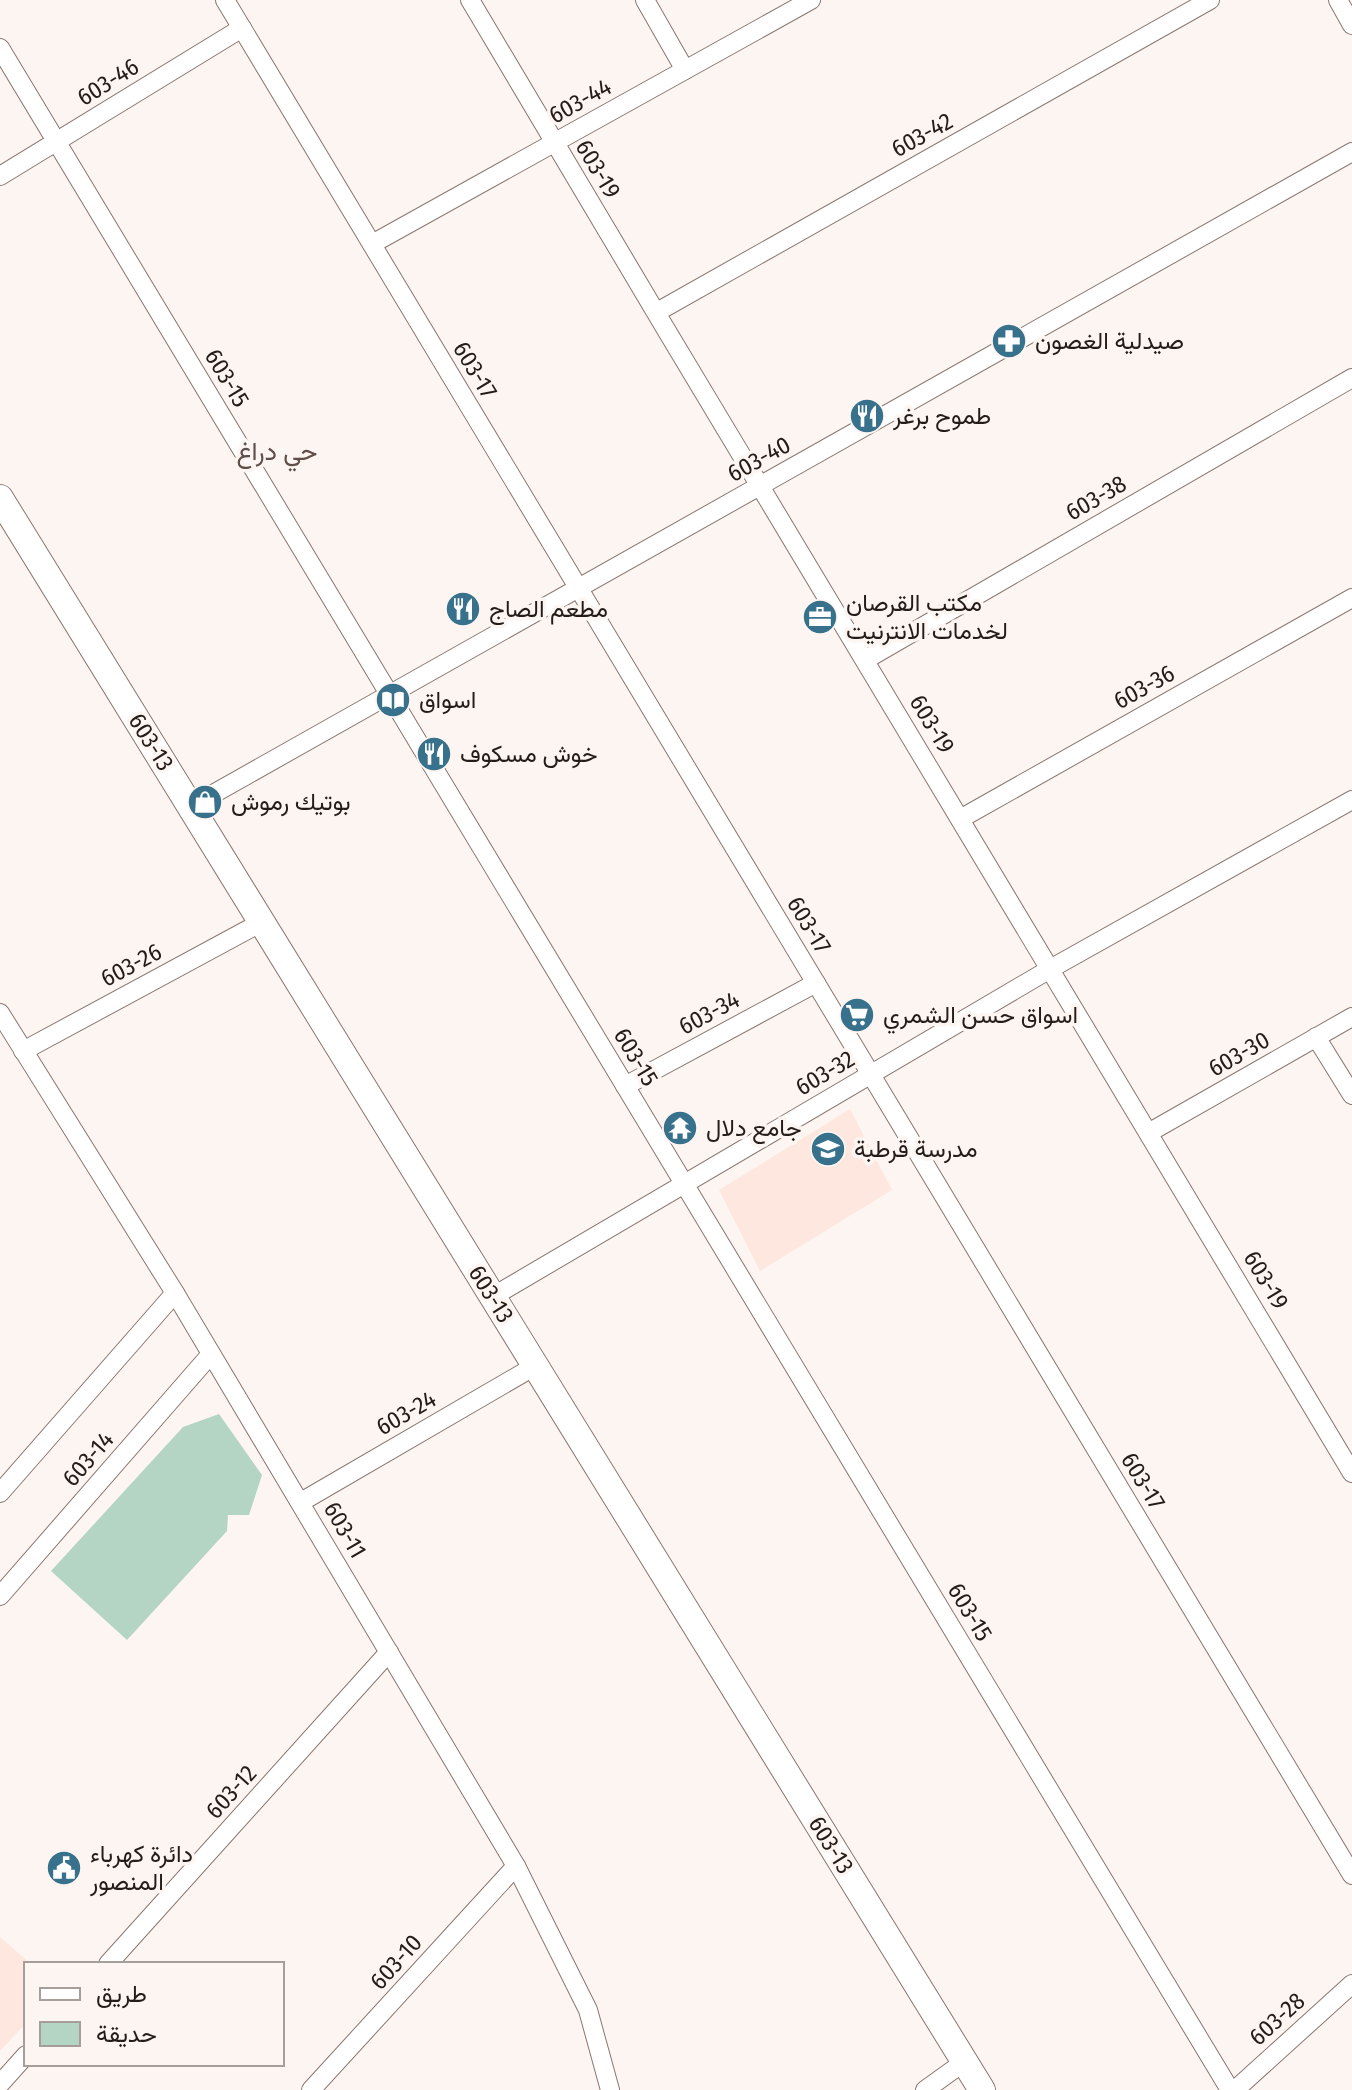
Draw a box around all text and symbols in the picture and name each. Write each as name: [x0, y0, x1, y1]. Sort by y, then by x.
street label: 603-46: [72, 52, 144, 112]
street label: 603-44: [544, 73, 616, 129]
street label: 603-42: [887, 107, 957, 163]
street label: 603-19: [570, 135, 626, 203]
pharmacy icon: صيدلية الغصون: [990, 322, 1028, 360]
place label: صيدلية الغصون: [1035, 327, 1184, 356]
street label: 603-17: [447, 337, 503, 404]
street label: 603-15: [199, 344, 255, 412]
restaurant icon: طموح برغر: [848, 397, 886, 435]
place label: طموح برغر: [892, 402, 991, 432]
street label: 603-40: [723, 430, 795, 488]
district label: حي دراغ: [237, 436, 317, 472]
street label: 603-38: [1061, 470, 1131, 526]
place label: مكتب القرصان لخدمات الانترنيت: [846, 589, 1008, 646]
restaurant icon: مطعم الصاج: [444, 590, 482, 628]
place label: مطعم الصاج: [489, 595, 608, 625]
office icon: مكتب القرصان لخدمات الانترنيت: [801, 598, 839, 636]
street label: 603-36: [1109, 659, 1179, 715]
library icon: اسواق: [374, 681, 412, 719]
place label: اسواق: [419, 686, 476, 715]
street label: 603-19: [904, 690, 960, 758]
street label: 603-13: [123, 708, 179, 776]
restaurant icon: خوش مسكوف: [415, 735, 453, 773]
place label: خوش مسكوف: [460, 740, 598, 769]
shop icon: بوتيك رموش: [186, 783, 224, 821]
place label: بوتيك رموش: [231, 788, 350, 817]
street label: 603-17: [781, 892, 837, 959]
street label: 603-26: [96, 937, 166, 993]
street label: 603-34: [674, 985, 744, 1041]
supermarket icon: اسواق حسن الشمري: [838, 996, 876, 1034]
place label: اسواق حسن الشمري: [883, 1001, 1078, 1034]
street label: 603-15: [608, 1023, 664, 1091]
street label: 603-30: [1204, 1025, 1274, 1083]
street label: 603-32: [791, 1045, 859, 1101]
temple icon: جامع دلال: [661, 1109, 699, 1147]
place label: جامع دلال: [706, 1114, 802, 1145]
school or university icon: مدرسة قرطبة: [809, 1130, 847, 1168]
place label: مدرسة قرطبة: [854, 1135, 978, 1164]
street label: 603-19: [1238, 1246, 1294, 1314]
street label: 603-13: [463, 1260, 519, 1328]
street label: 603-24: [371, 1385, 441, 1441]
street label: 603-14: [57, 1426, 119, 1492]
street label: 603-17: [1115, 1448, 1171, 1515]
street label: 603-11: [318, 1497, 372, 1563]
street label: 603-15: [942, 1578, 998, 1646]
street label: 603-12: [200, 1760, 262, 1824]
street label: 603-13: [803, 1811, 859, 1879]
place label: دائرة كهرباء المنصور: [89, 1840, 193, 1897]
public building icon: دائرة كهرباء المنصور: [45, 1849, 83, 1887]
street label: 603-10: [364, 1929, 428, 1995]
legend: [24, 1962, 284, 2066]
text: طريق: [96, 1980, 147, 2009]
street label: 603-28: [1243, 1987, 1311, 2051]
text: حديقة: [96, 2020, 157, 2048]

